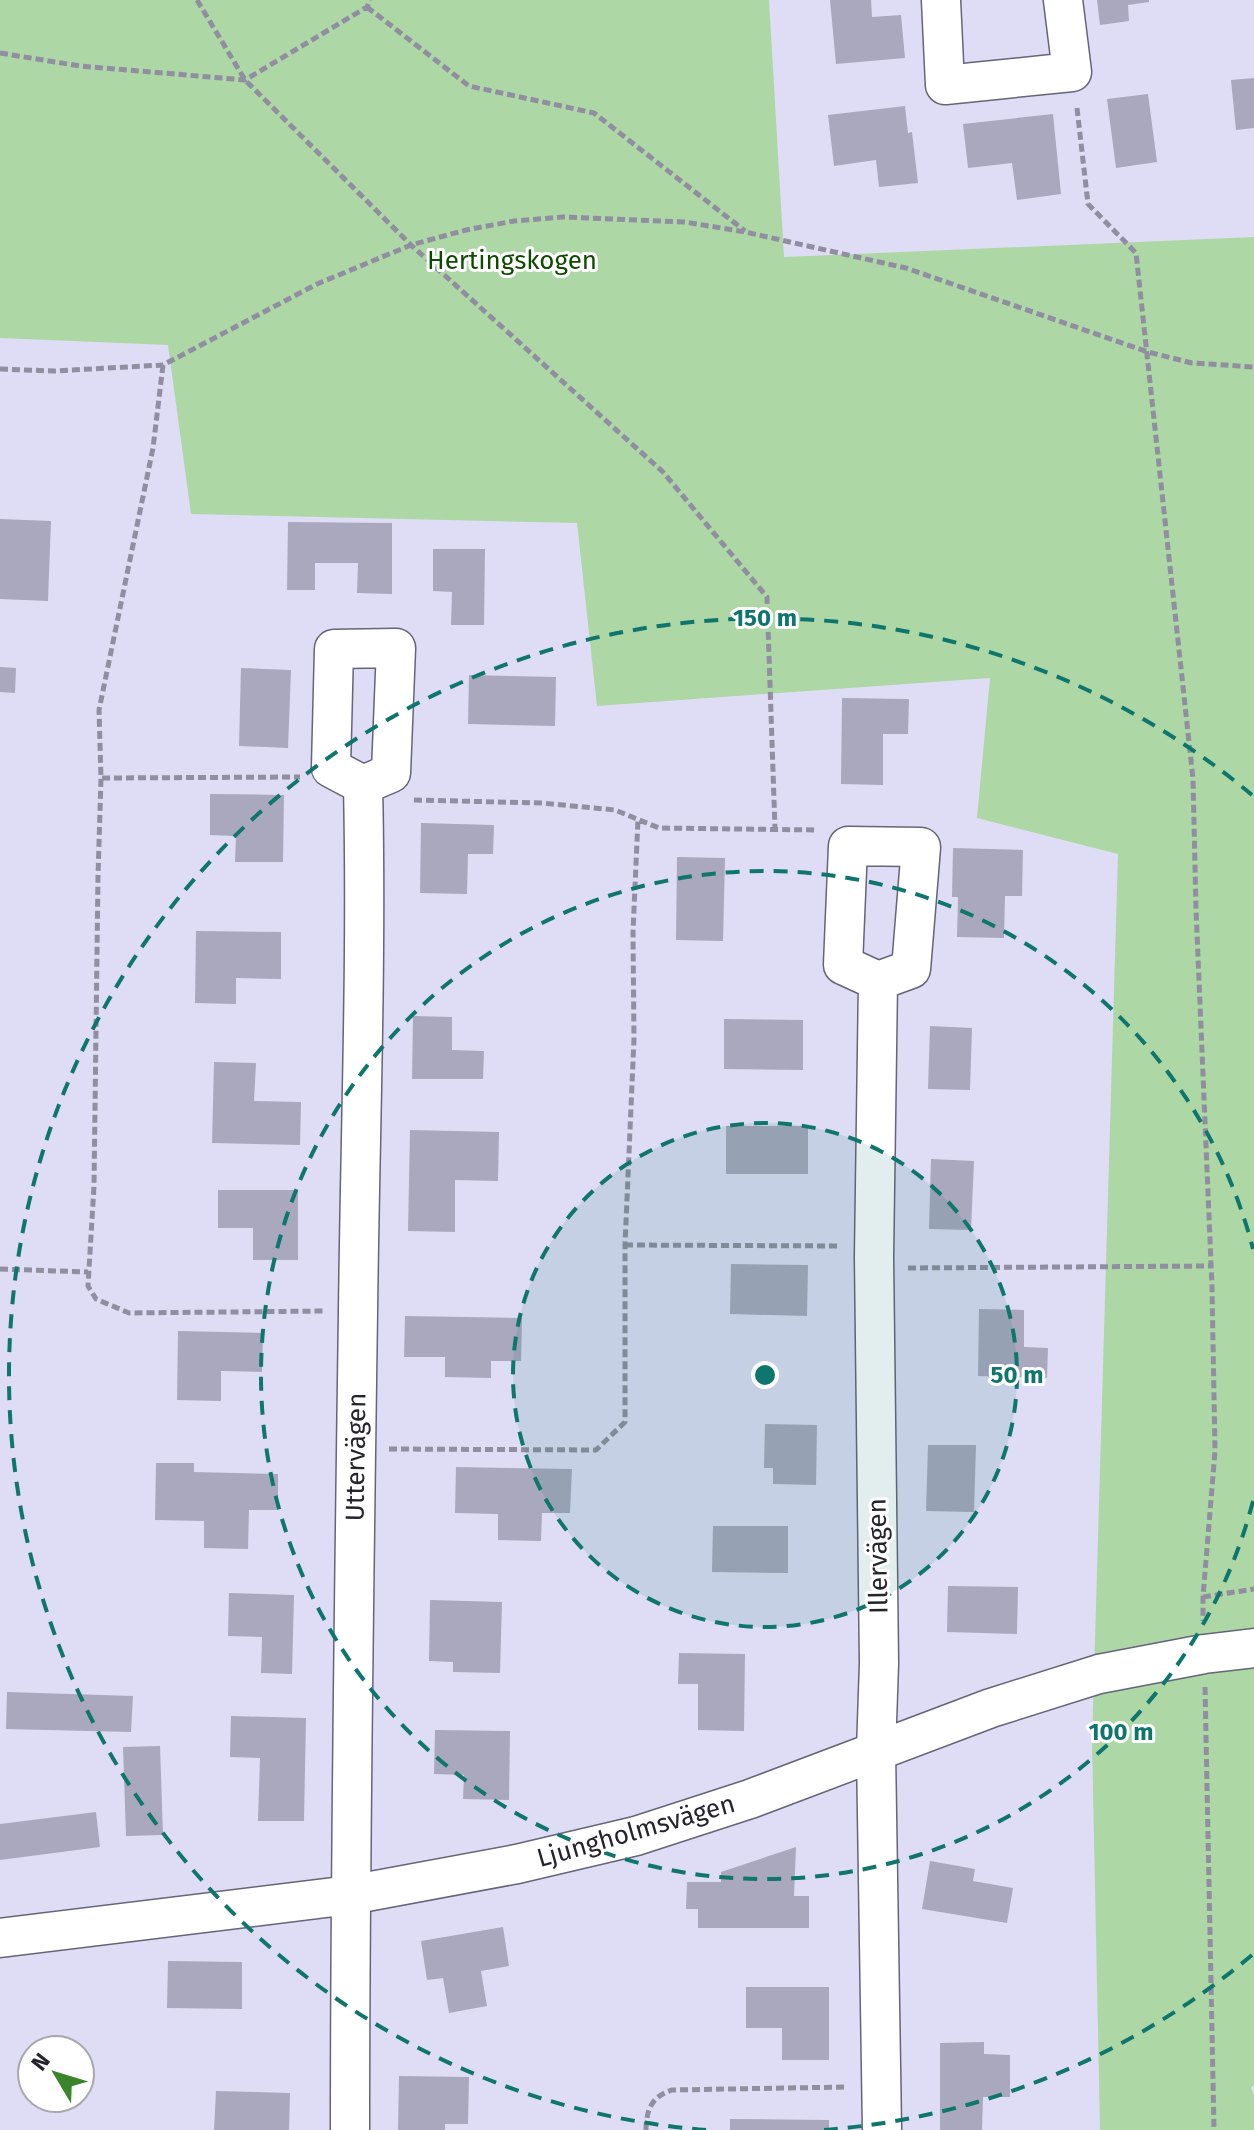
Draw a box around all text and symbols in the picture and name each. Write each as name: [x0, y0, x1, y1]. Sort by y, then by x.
park label: Hertingskogen: [427, 245, 597, 276]
text: 150 m: [733, 604, 797, 632]
centre of rings: [751, 1361, 779, 1389]
text: 50 m: [991, 1361, 1043, 1389]
street label: Uttervägen: [339, 1392, 373, 1522]
street label: Illervägen: [861, 1498, 895, 1614]
text: 100 m: [1088, 1718, 1154, 1746]
street label: Ljungholmsvägen: [533, 1788, 739, 1874]
north arrow: [16, 2034, 96, 2114]
text: N: [26, 2048, 56, 2076]

